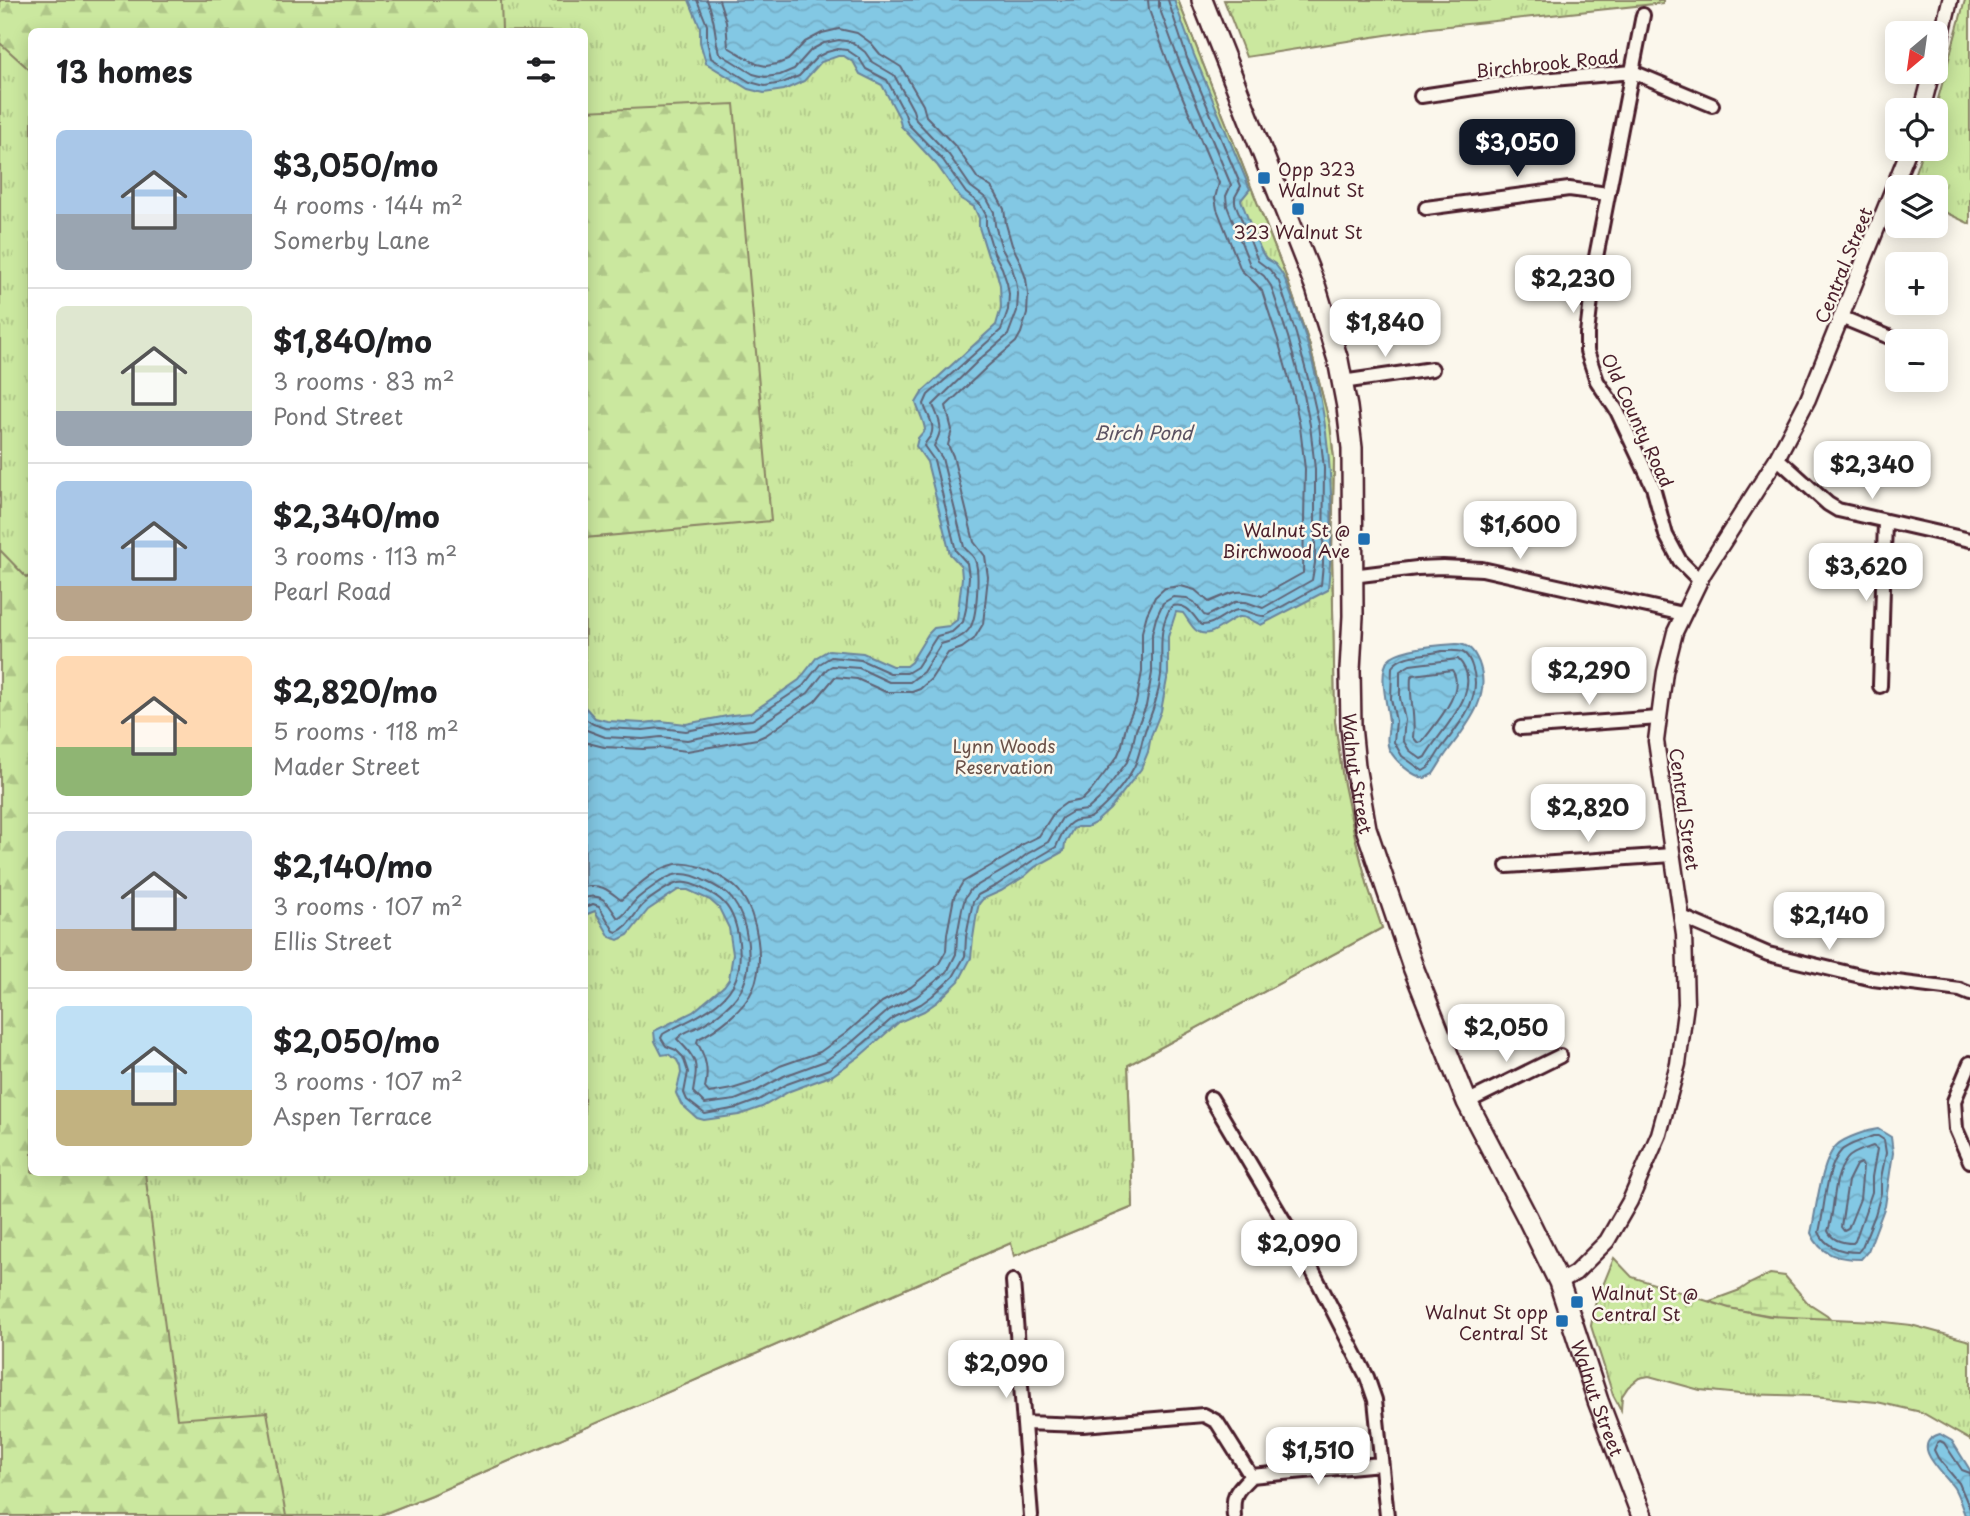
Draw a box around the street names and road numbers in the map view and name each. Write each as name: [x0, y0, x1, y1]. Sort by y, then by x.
street label: Birchbrook Road: [1474, 42, 1620, 84]
street label: Central Street: [1807, 203, 1879, 327]
street label: Old County Road: [1595, 348, 1681, 492]
street label: Walnut Street: [1337, 713, 1380, 837]
street label: Central Street: [1663, 746, 1707, 872]
street label: Walnut Street: [1565, 1336, 1631, 1460]

